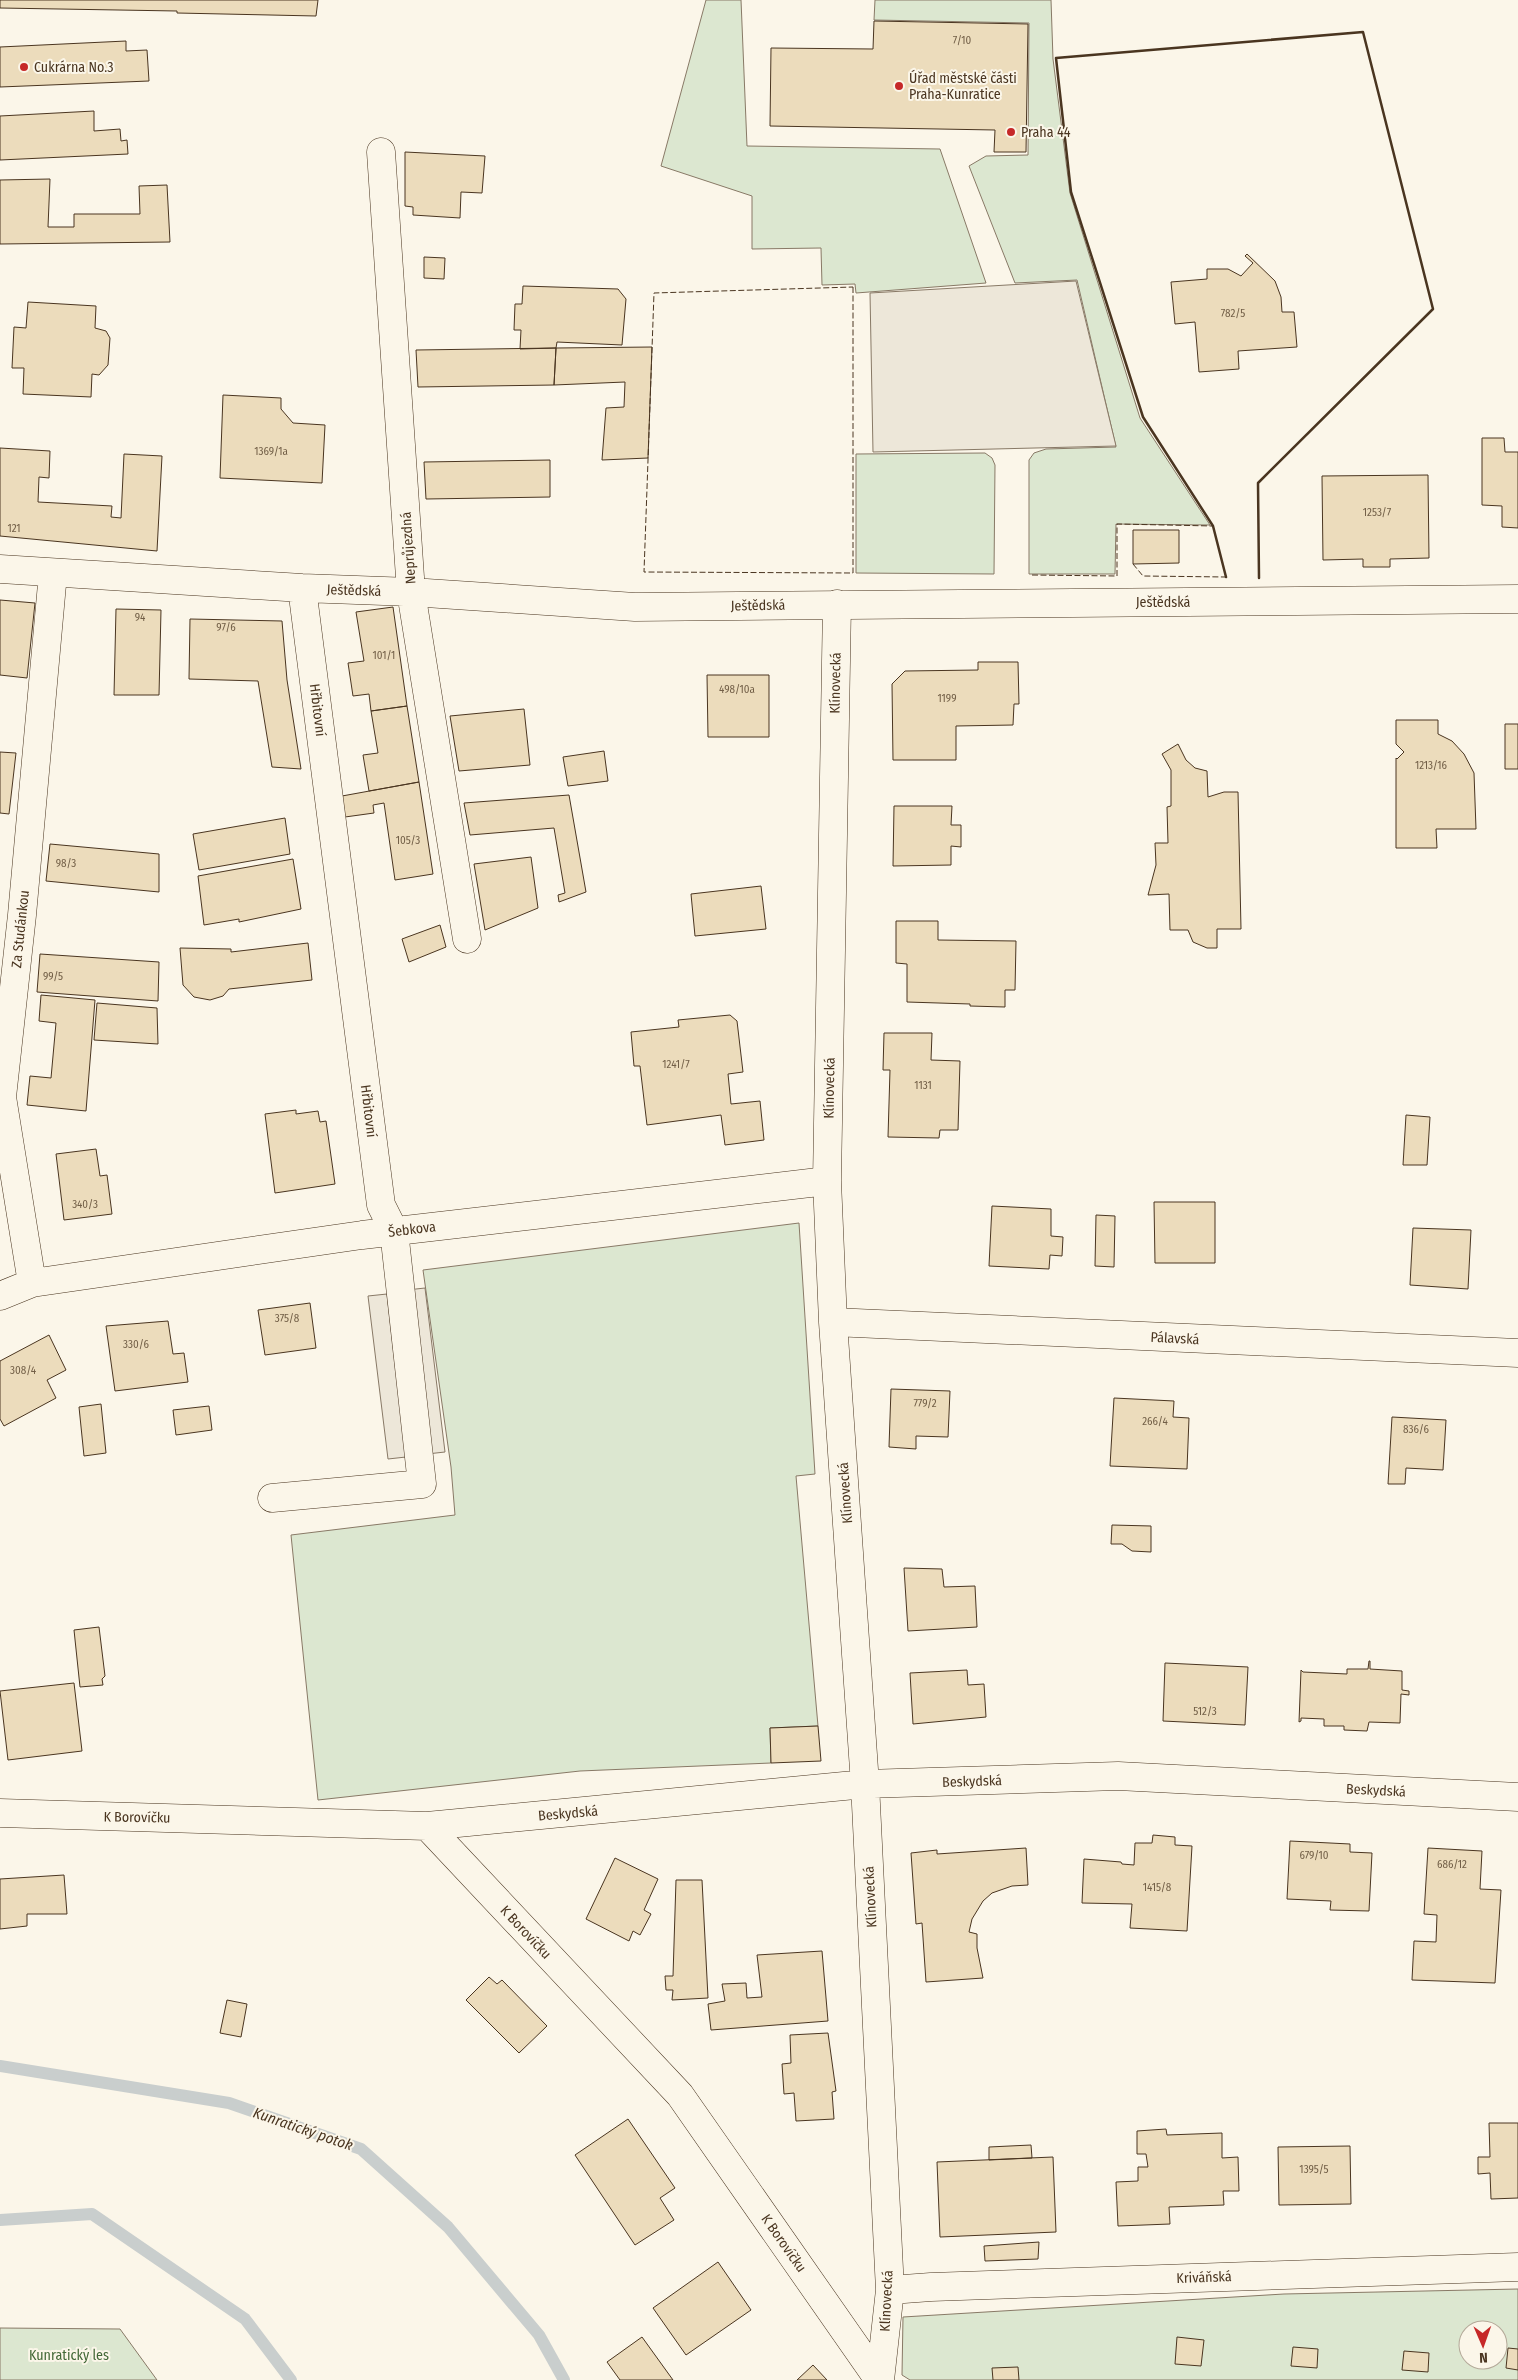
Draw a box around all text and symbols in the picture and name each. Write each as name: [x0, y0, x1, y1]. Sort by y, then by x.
house number: 7/10: [953, 34, 972, 47]
place label: Cukrárna No.3: [34, 59, 114, 76]
marker: Cukrárna No.3: [18, 61, 30, 73]
place label: Úřad městské části Praha-Kunratice: [909, 69, 1017, 103]
marker: Úřad městské části Praha-Kunratice: [893, 80, 905, 92]
place label: Praha 44: [1021, 124, 1071, 141]
marker: Praha 44: [1005, 126, 1017, 138]
house number: 782/5: [1221, 307, 1245, 320]
house number: 1369/1a: [254, 445, 288, 458]
house number: 1253/7: [1363, 506, 1392, 519]
street label: Neprůjezdná: [397, 511, 420, 585]
house number: 121: [7, 522, 21, 535]
street label: Ještědská: [326, 581, 382, 600]
street label: Ještědská: [1136, 594, 1190, 611]
street label: Ještědská: [731, 597, 786, 614]
house number: 94: [135, 611, 146, 624]
house number: 97/6: [216, 621, 236, 634]
house number: 101/1: [373, 649, 395, 662]
street label: Klínovecká: [826, 652, 845, 714]
street label: Hřbitovní: [306, 683, 329, 738]
house number: 498/10a: [719, 683, 755, 696]
house number: 1199: [937, 692, 957, 705]
house number: 1213/16: [1415, 759, 1448, 772]
house number: 105/3: [396, 834, 420, 847]
house number: 98/3: [56, 857, 76, 870]
street label: Za Studánkou: [8, 889, 33, 969]
house number: 99/5: [43, 970, 63, 983]
street label: Klínovecká: [820, 1057, 839, 1119]
house number: 1241/7: [662, 1058, 690, 1071]
house number: 1131: [914, 1079, 932, 1092]
street label: Hřbitovní: [357, 1084, 380, 1139]
house number: 340/3: [72, 1198, 98, 1211]
street label: Šebkova: [387, 1217, 437, 1241]
house number: 375/8: [275, 1312, 300, 1325]
street label: Pálavská: [1150, 1329, 1200, 1348]
house number: 330/6: [123, 1338, 150, 1351]
house number: 308/4: [10, 1364, 37, 1377]
house number: 779/2: [913, 1397, 937, 1410]
house number: 266/4: [1142, 1415, 1168, 1428]
house number: 836/6: [1403, 1423, 1430, 1436]
street label: Klínovecká: [835, 1462, 856, 1524]
house number: 512/3: [1193, 1705, 1217, 1718]
street label: Beskydská: [942, 1772, 1002, 1791]
street label: Beskydská: [1346, 1780, 1406, 1801]
street label: Beskydská: [537, 1802, 599, 1825]
street label: K Borovíčku: [103, 1808, 171, 1827]
house number: 679/10: [1300, 1849, 1329, 1862]
house number: 686/12: [1437, 1858, 1467, 1871]
street label: Klínovecká: [860, 1866, 881, 1928]
house number: 1415/8: [1143, 1881, 1172, 1894]
street label: K Borovíčku: [497, 1902, 555, 1963]
water label: Kunratický potok: [251, 2104, 356, 2155]
house number: 1395/5: [1299, 2163, 1329, 2176]
street label: K Borovíčku: [757, 2211, 810, 2276]
street label: Kriváňská: [1176, 2268, 1232, 2287]
street label: Klínovecká: [876, 2270, 897, 2332]
north arrow: [1458, 2320, 1508, 2370]
park label: Kunratický les: [29, 2347, 109, 2364]
text: N: [1479, 2349, 1488, 2366]

